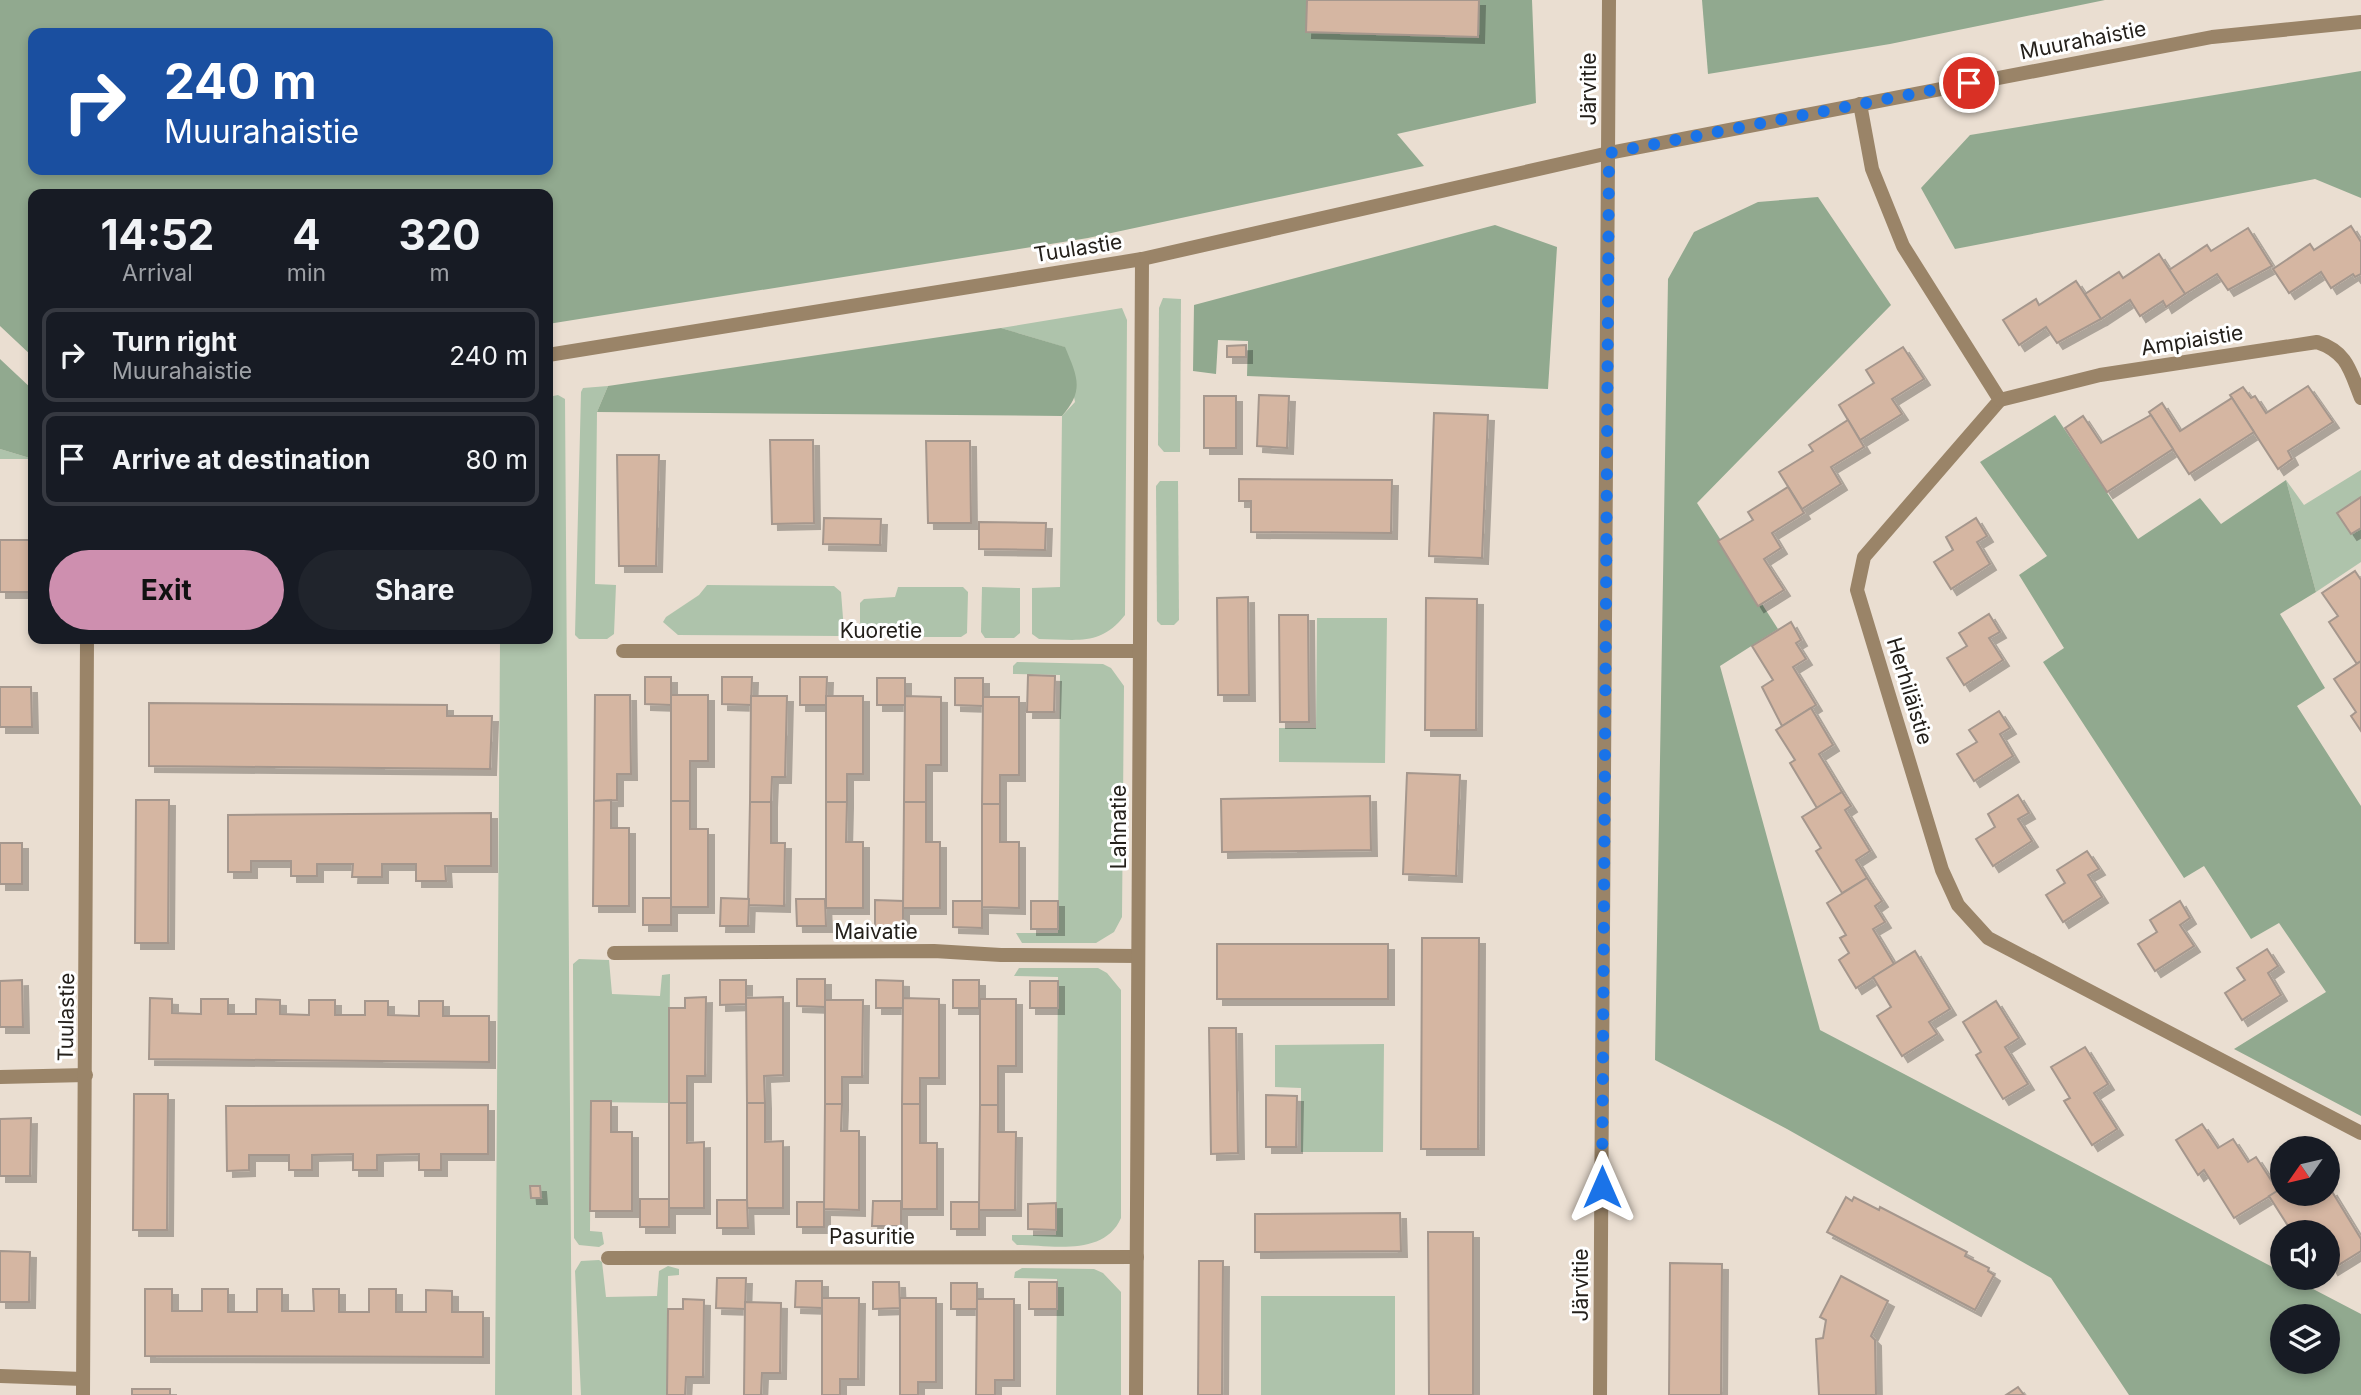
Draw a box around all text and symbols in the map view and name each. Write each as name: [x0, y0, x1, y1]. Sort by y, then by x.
street label: Muurahaistie: [2018, 16, 2148, 64]
text: 240 m: [164, 52, 317, 111]
street label: Järvitie: [1576, 52, 1601, 126]
pin: [1939, 53, 1999, 113]
icon: right: [49, 56, 140, 147]
icon: arrive: [1950, 64, 1988, 102]
text: Muurahaistie: [164, 112, 359, 151]
text: 14:52: [100, 209, 214, 260]
text: 4: [292, 209, 321, 260]
text: 320: [399, 209, 481, 260]
street label: Tuulastie: [1032, 229, 1124, 267]
text: Arrival: [122, 259, 193, 287]
text: min: [287, 259, 326, 287]
text: m: [429, 259, 450, 287]
street label: Ampiaistie: [2139, 320, 2245, 360]
text: Turn right: [112, 326, 237, 357]
icon: right: [53, 336, 91, 374]
text: 240 m: [449, 340, 528, 371]
text: Muurahaistie: [112, 357, 252, 385]
icon: arrive: [53, 440, 91, 478]
text: Arrive at destination: [112, 444, 371, 475]
text: 80 m: [465, 444, 528, 475]
button: Exit: [49, 550, 284, 630]
button: Share: [298, 550, 532, 630]
street label: Kuoretie: [840, 618, 922, 643]
street label: Herhiläistie: [1882, 634, 1938, 748]
street label: Lahnatie: [1106, 785, 1131, 869]
street label: Maivatie: [834, 919, 918, 944]
street label: Tuulastie: [53, 972, 79, 1062]
north arrow: [2270, 1136, 2340, 1206]
map controls: [2270, 1136, 2340, 1374]
position arrow: [1565, 1150, 1639, 1224]
button: sound: [2270, 1220, 2340, 1290]
street label: Pasuritie: [829, 1224, 915, 1249]
street label: Järvitie: [1568, 1248, 1593, 1322]
button: layers: [2270, 1304, 2340, 1374]

